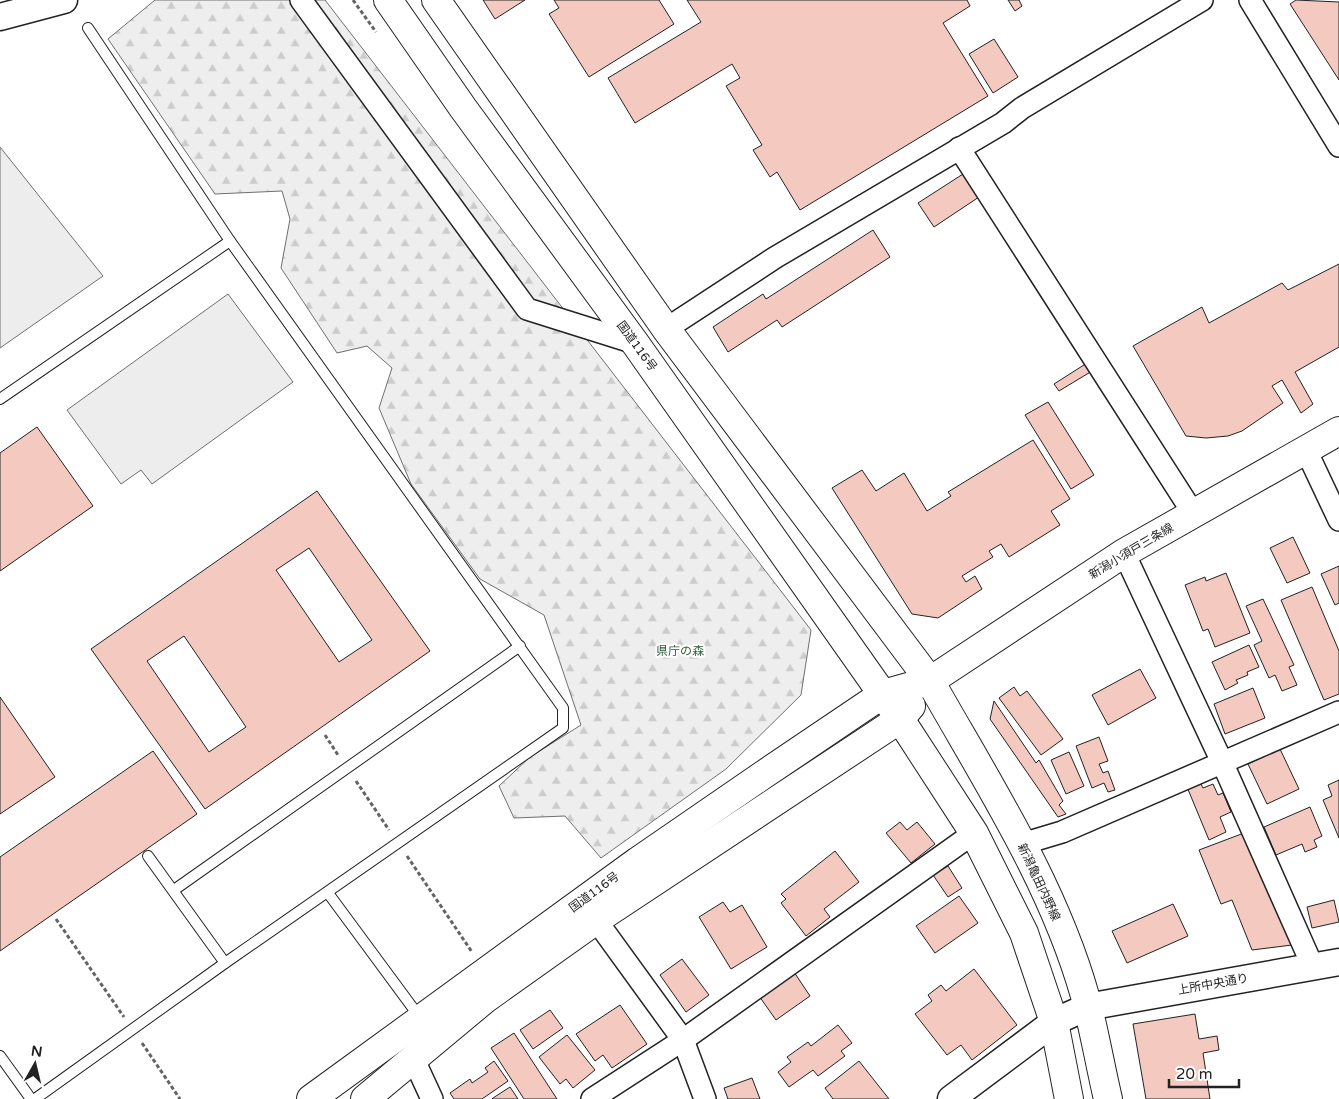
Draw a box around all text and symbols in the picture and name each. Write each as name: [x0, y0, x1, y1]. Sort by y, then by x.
street label: 国道116号: [614, 318, 660, 374]
street label: 新潟小須戸三条線: [1086, 520, 1176, 582]
park label: 県庁の森: [656, 644, 704, 658]
street label: 新潟亀田内野線: [1015, 841, 1063, 923]
street label: 国道116号: [566, 869, 622, 915]
street label: 上所中央通り: [1176, 971, 1250, 997]
north arrow: [10, 1039, 60, 1089]
text: N: [30, 1042, 43, 1061]
scale bar: [1169, 1056, 1239, 1088]
text: 20 m: [1176, 1065, 1213, 1083]

